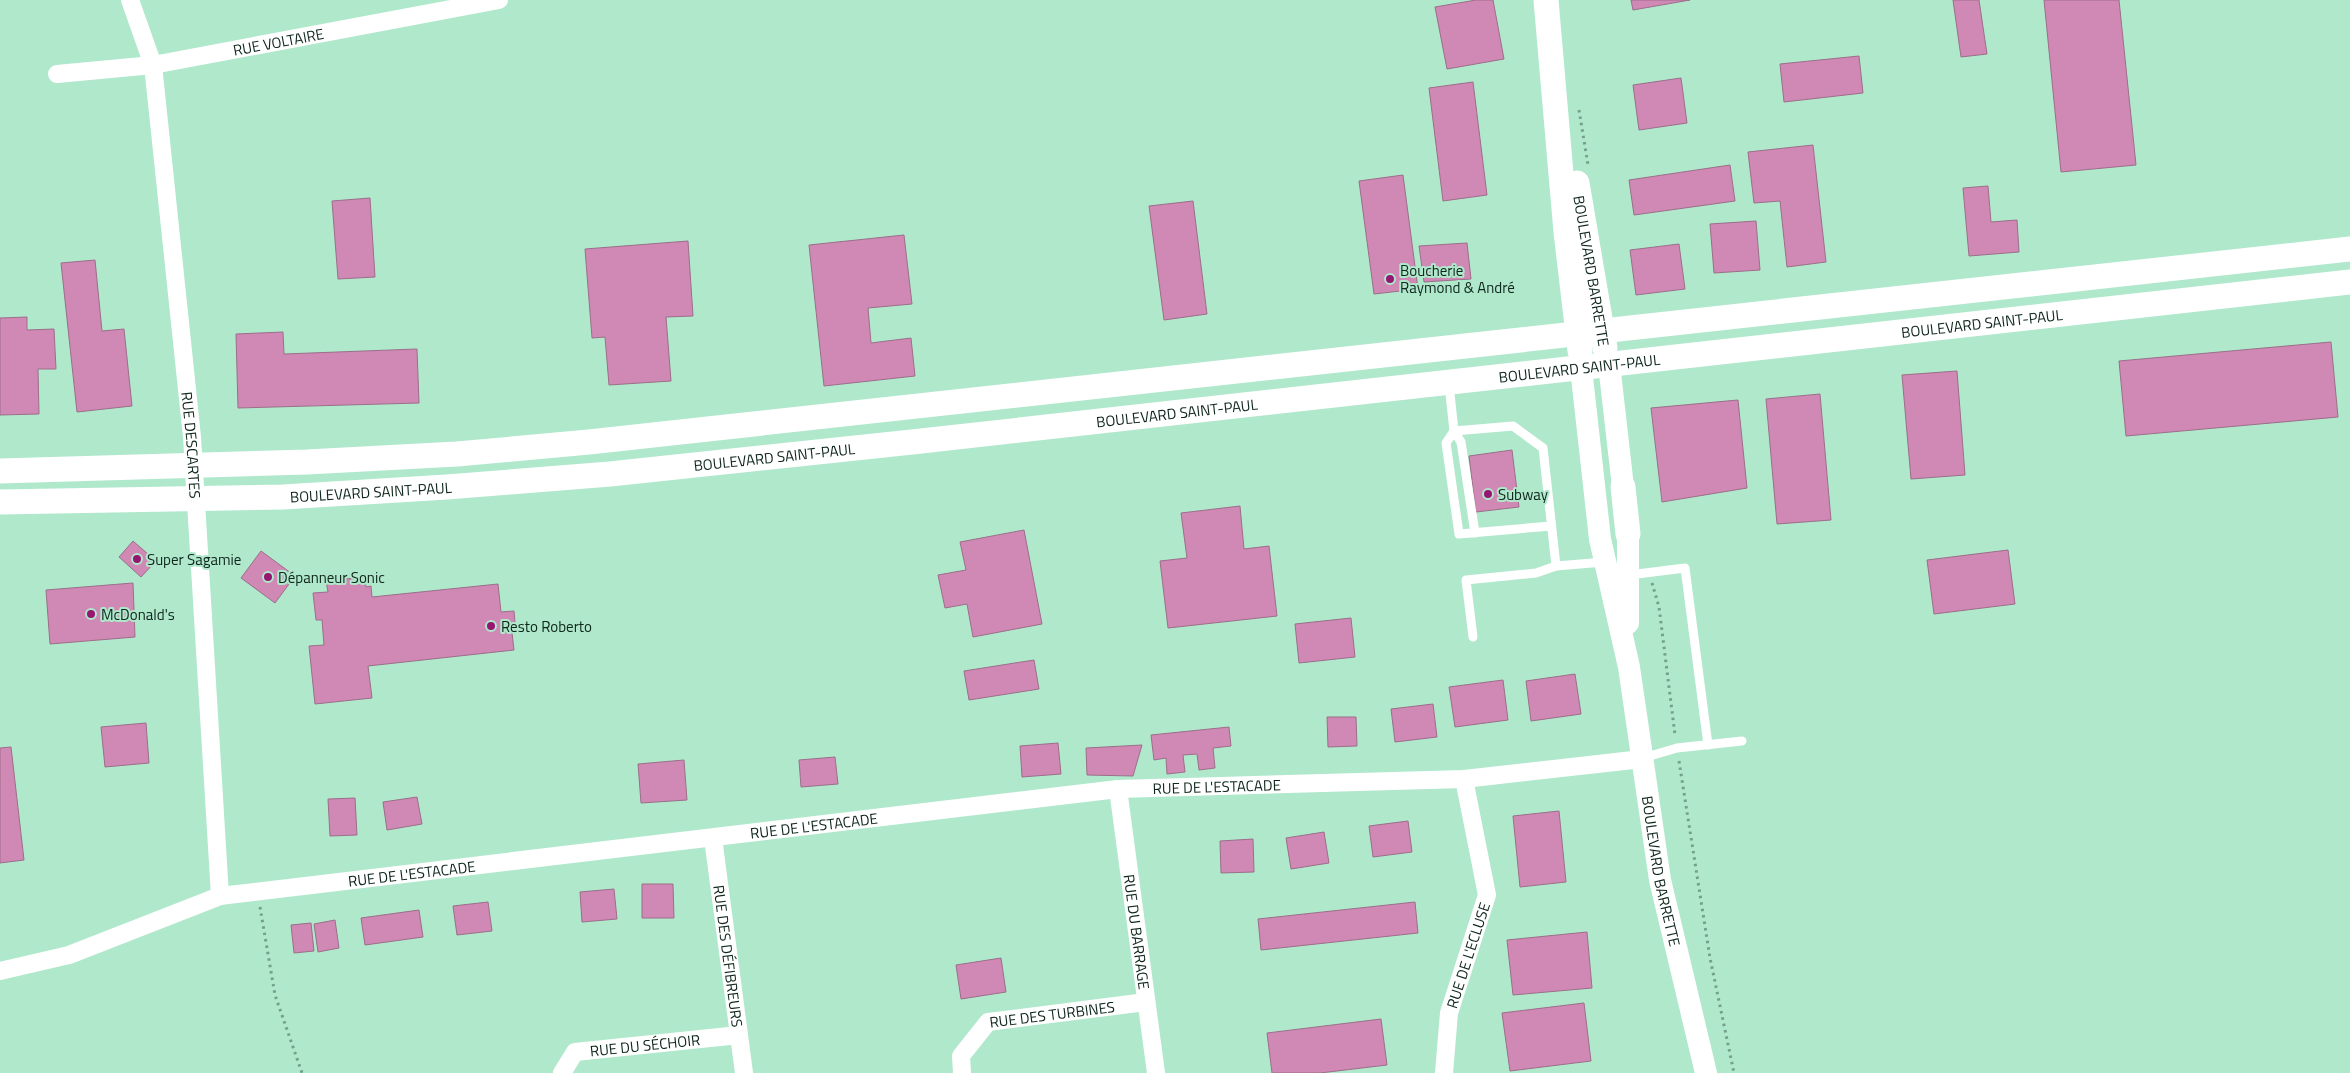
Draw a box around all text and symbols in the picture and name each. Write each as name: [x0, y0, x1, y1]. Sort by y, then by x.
street label: RUE VOLTAIRE: [231, 22, 326, 61]
street label: BOULEVARD BARRETTE: [1568, 194, 1616, 348]
place label: Boucherie Raymond & André: [1400, 259, 1515, 299]
marker: Boucherie Raymond & André: [1384, 273, 1396, 285]
street label: BOULEVARD SAINT-PAUL: [1900, 303, 2064, 343]
street label: BOULEVARD SAINT-PAUL: [1497, 347, 1661, 388]
street label: RUE DESCARTES: [176, 390, 207, 499]
street label: BOULEVARD SAINT-PAUL: [1095, 392, 1259, 433]
street label: BOULEVARD SAINT-PAUL: [692, 437, 856, 477]
street label: BOULEVARD SAINT-PAUL: [289, 475, 453, 508]
place label: Subway: [1498, 483, 1548, 506]
marker: Subway: [1482, 488, 1494, 500]
place label: Super Sagamie: [147, 548, 241, 571]
marker: Super Sagamie: [131, 553, 143, 565]
place label: Dépanneur Sonic: [278, 566, 385, 589]
marker: Dépanneur Sonic: [262, 571, 274, 583]
place label: McDonald's: [101, 603, 175, 626]
marker: McDonald's: [85, 608, 97, 620]
place label: Resto Roberto: [501, 615, 592, 638]
marker: Resto Roberto: [485, 620, 497, 632]
street label: RUE DE L'ESTACADE: [1152, 773, 1281, 799]
street label: BOULEVARD BARRETTE: [1636, 794, 1687, 949]
street label: RUE DE L'ESTACADE: [749, 806, 879, 844]
street label: RUE DE L'ESTACADE: [347, 854, 477, 892]
street label: RUE DU BARRAGE: [1118, 873, 1156, 991]
street label: RUE DES DÉFIBREURS: [708, 883, 749, 1029]
street label: RUE DE L'ECLUSE: [1440, 899, 1495, 1011]
street label: RUE DES TURBINES: [988, 995, 1116, 1033]
street label: RUE DU SÉCHOIR: [589, 1028, 701, 1062]

